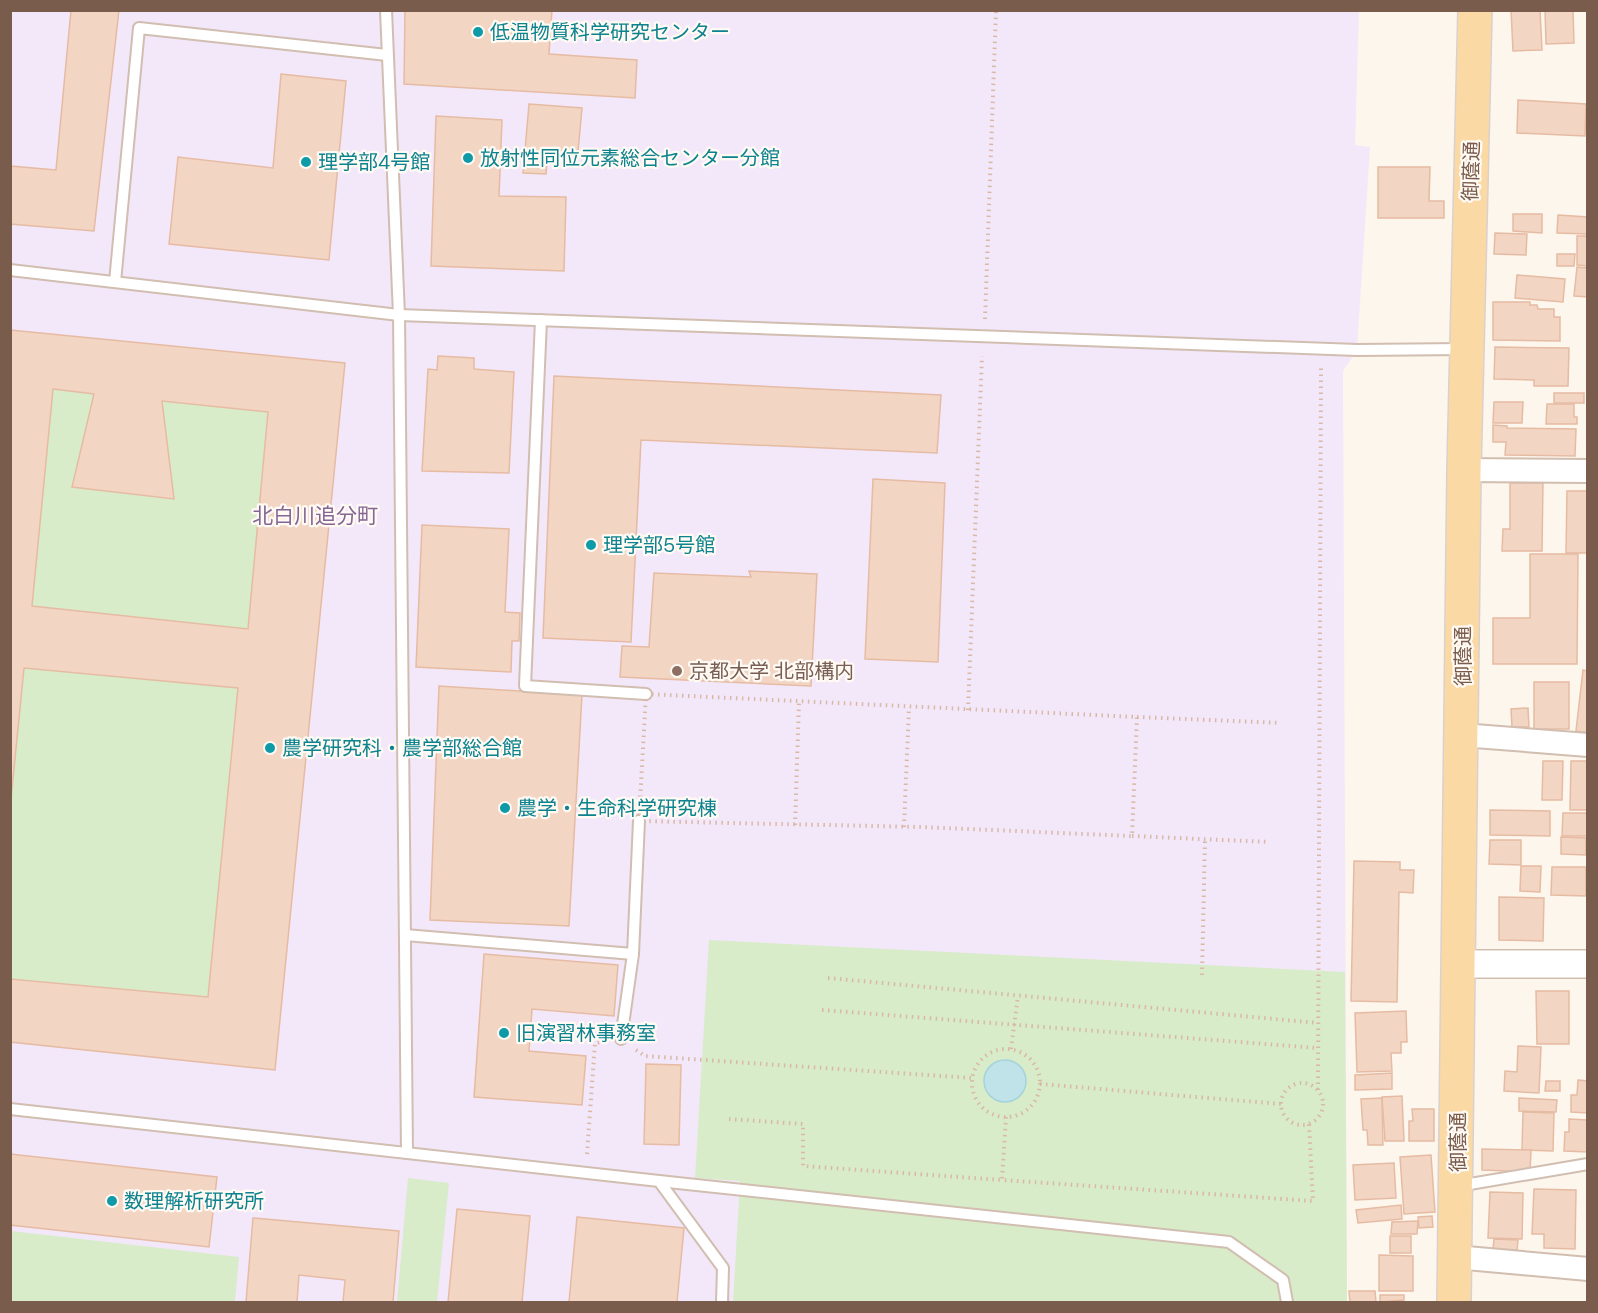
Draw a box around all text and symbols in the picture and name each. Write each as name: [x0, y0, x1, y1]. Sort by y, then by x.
place label: 低温物質科学研究センター: [490, 19, 730, 45]
marker: 低温物質科学研究センター: [471, 25, 485, 39]
street label: 御蔭通: [1457, 141, 1485, 201]
place label: 放射性同位元素総合センター分館: [480, 145, 780, 171]
place label: 理学部4号館: [318, 149, 430, 175]
marker: 放射性同位元素総合センター分館: [461, 151, 475, 165]
marker: 理学部4号館: [299, 155, 313, 169]
district label: 北白川追分町: [252, 502, 378, 530]
place label: 理学部5号館: [603, 532, 715, 558]
marker: 理学部5号館: [584, 538, 598, 552]
street label: 御蔭通: [1450, 626, 1476, 686]
place label: 京都大学 北部構内: [689, 658, 854, 684]
marker: 京都大学 北部構内: [670, 664, 684, 678]
place label: 農学研究科・農学部総合館: [282, 735, 522, 761]
marker: 農学研究科・農学部総合館: [263, 741, 277, 755]
place label: 農学・生命科学研究棟: [517, 795, 717, 821]
marker: 農学・生命科学研究棟: [498, 801, 512, 815]
place label: 旧演習林事務室: [516, 1020, 656, 1046]
marker: 旧演習林事務室: [497, 1026, 511, 1040]
street label: 御蔭通: [1445, 1112, 1471, 1172]
place label: 数理解析研究所: [124, 1188, 264, 1214]
marker: 数理解析研究所: [105, 1194, 119, 1208]

